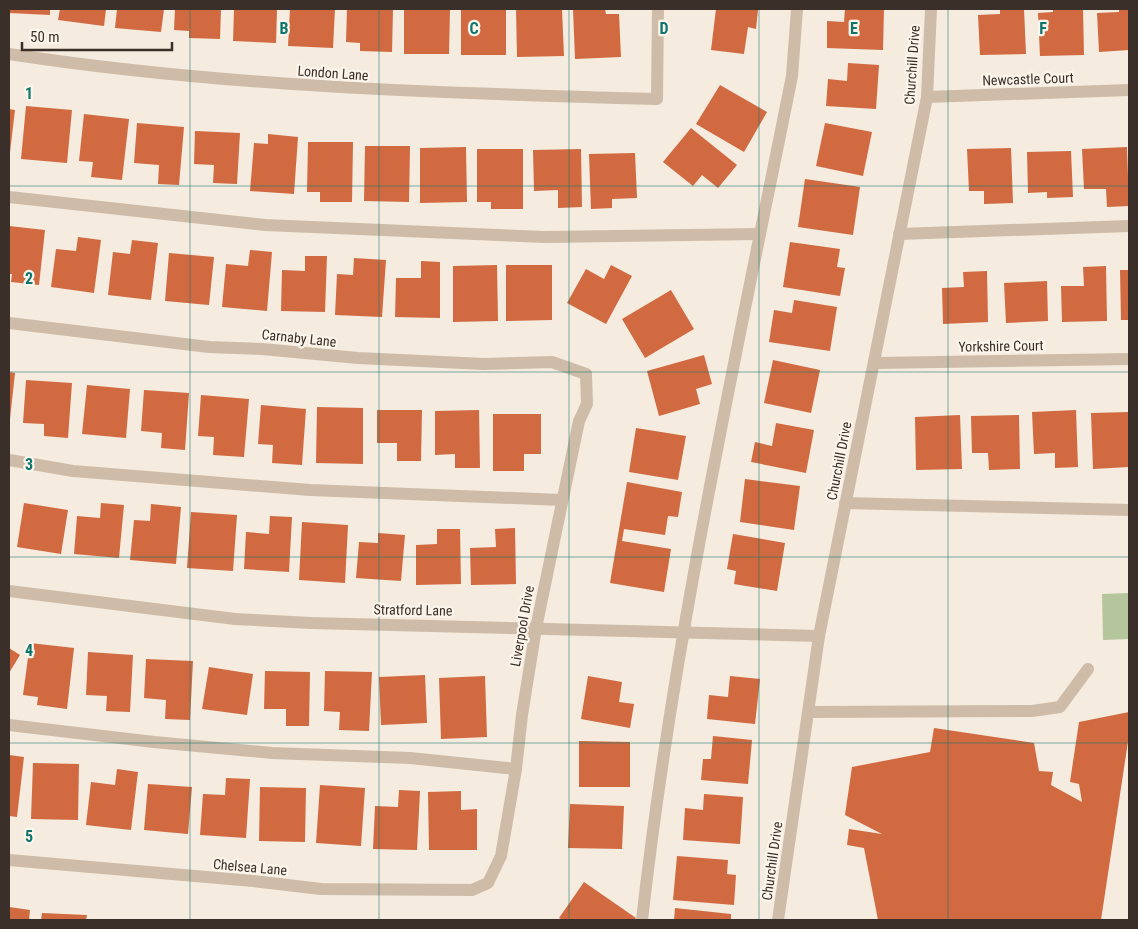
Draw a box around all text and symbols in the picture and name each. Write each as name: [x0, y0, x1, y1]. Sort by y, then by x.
text: B: [280, 19, 289, 38]
text: C: [469, 19, 479, 38]
text: D: [659, 19, 669, 38]
text: E: [850, 19, 858, 38]
text: F: [1039, 19, 1047, 38]
scale bar: [22, 20, 172, 52]
street label: Churchill Drive: [901, 24, 923, 105]
text: 50 m: [30, 28, 60, 46]
street label: London Lane: [297, 63, 369, 83]
street label: Newcastle Court: [982, 69, 1074, 89]
text: 1: [25, 84, 33, 103]
text: 2: [25, 269, 33, 288]
street label: Carnaby Lane: [261, 326, 338, 350]
street label: Yorkshire Court: [958, 337, 1044, 355]
street label: Churchill Drive: [824, 420, 855, 502]
text: 3: [25, 455, 33, 474]
street label: Liverpool Drive: [507, 584, 537, 668]
street label: Stratford Lane: [374, 601, 453, 619]
text: 4: [25, 641, 33, 660]
street label: Churchill Drive: [759, 820, 786, 902]
text: 5: [25, 827, 33, 846]
street label: Chelsea Lane: [212, 856, 288, 878]

